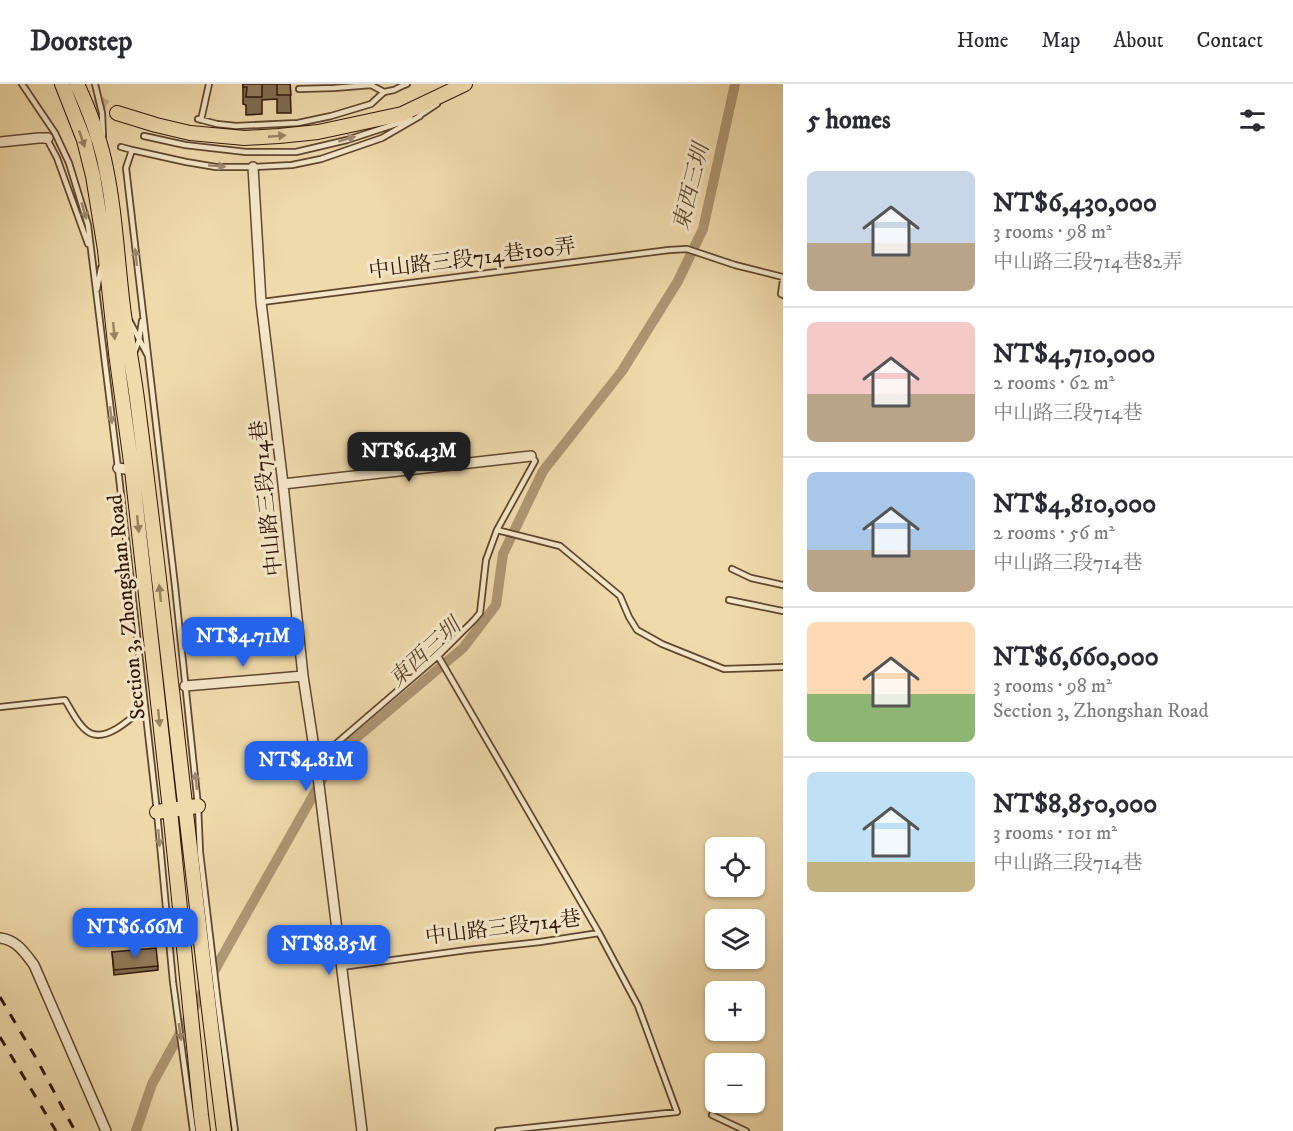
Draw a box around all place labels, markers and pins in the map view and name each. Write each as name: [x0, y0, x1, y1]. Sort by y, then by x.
pin: NT$6.43M: [347, 432, 471, 483]
pin: NT$4.71M: [181, 617, 305, 668]
pin: NT$4.81M: [244, 741, 368, 792]
pin: NT$6.66M: [73, 908, 197, 959]
pin: NT$8.85M: [267, 925, 391, 976]

